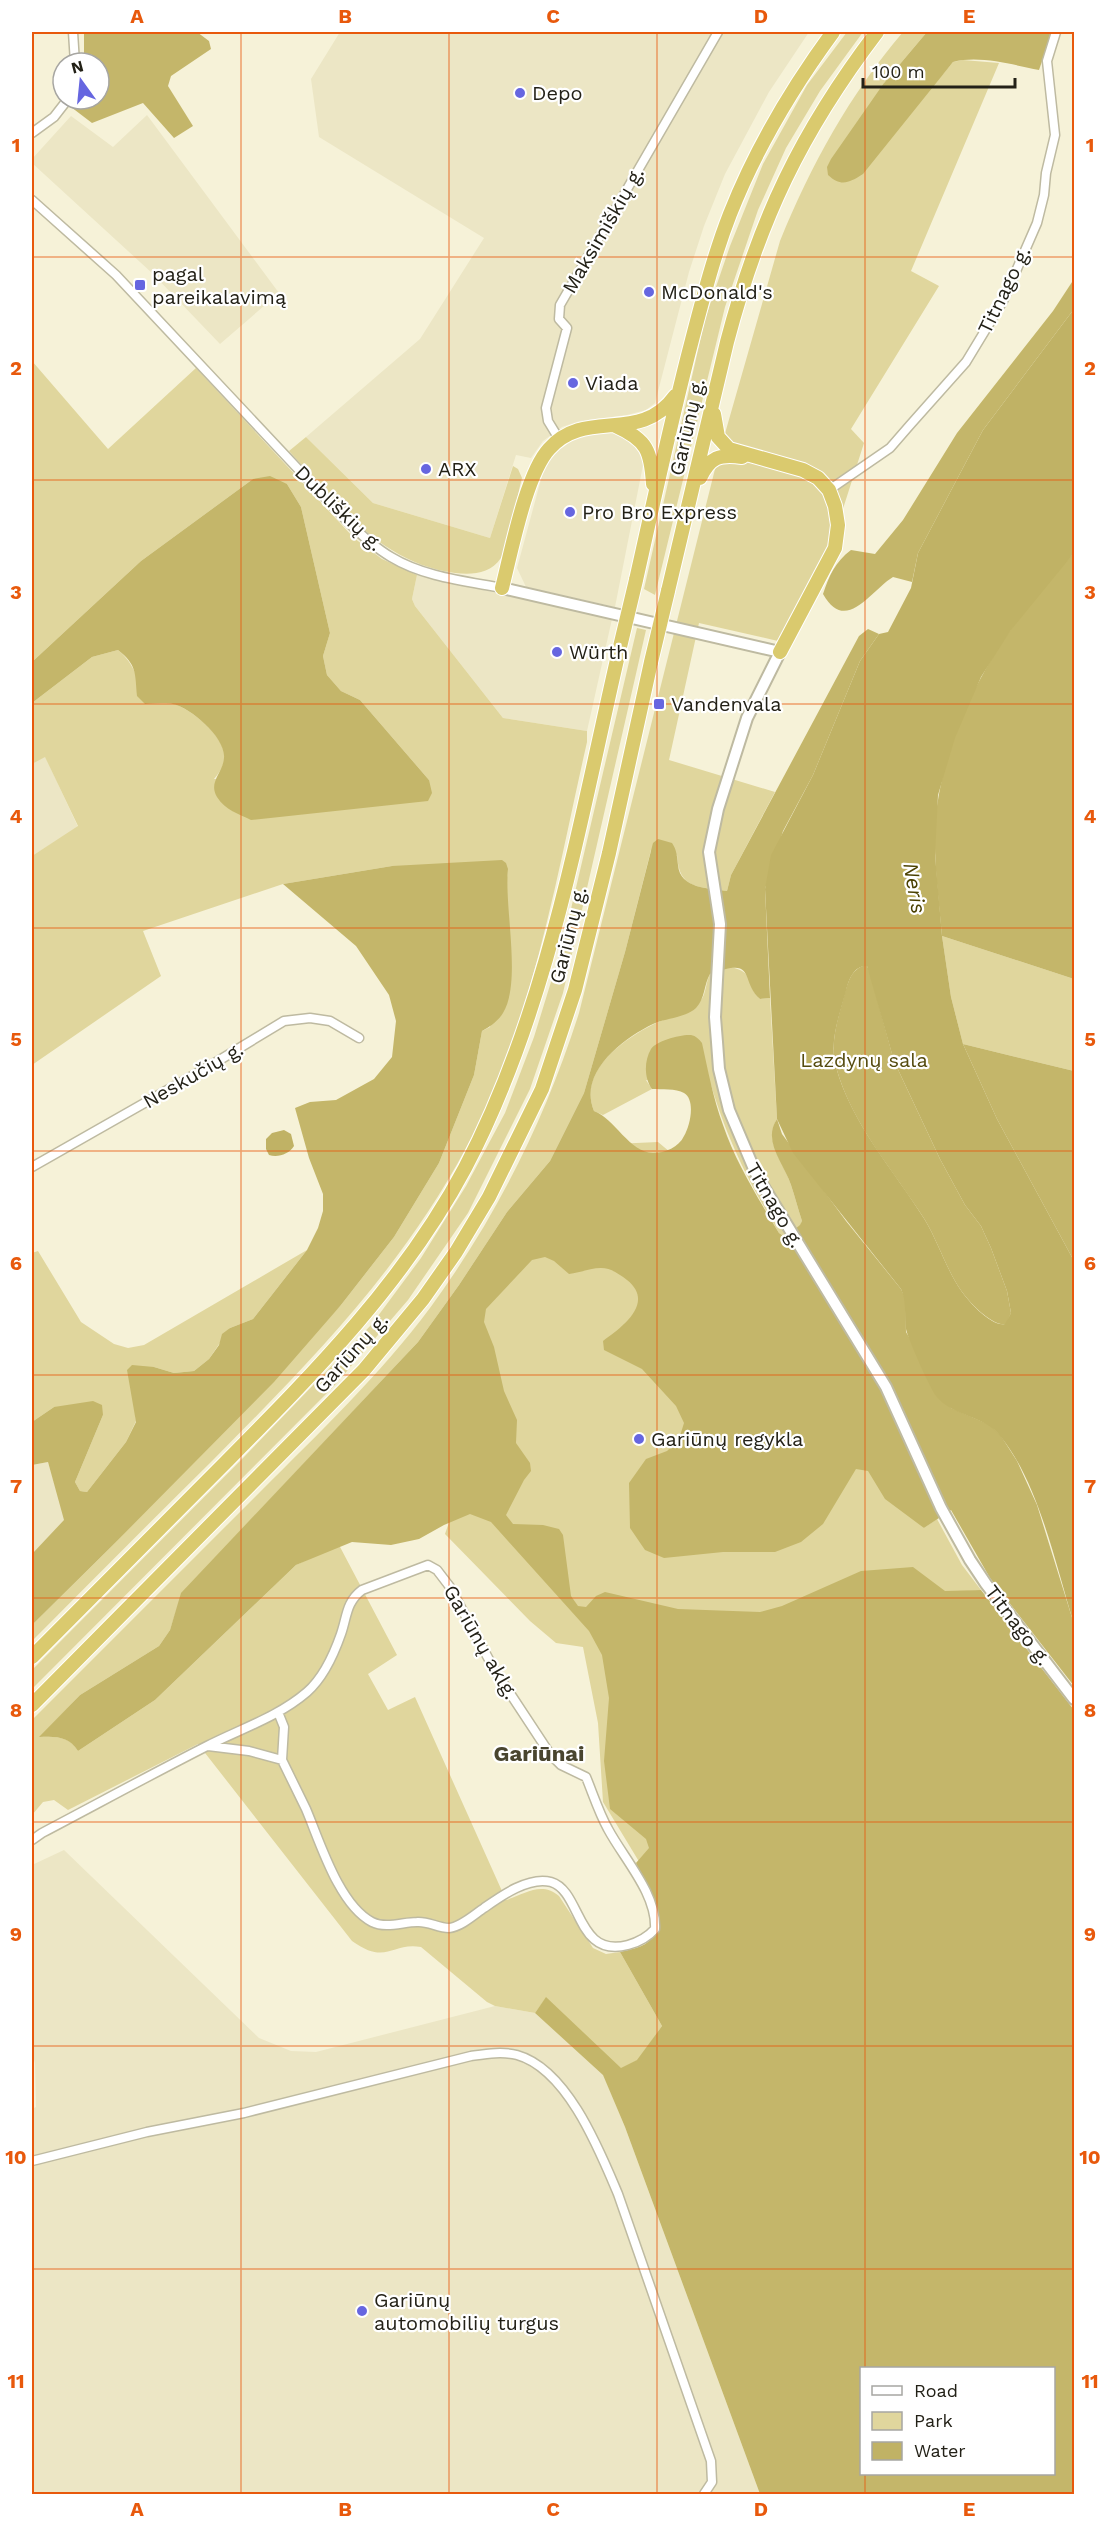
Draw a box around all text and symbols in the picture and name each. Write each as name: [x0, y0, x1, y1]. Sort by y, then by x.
text: A: [130, 4, 144, 28]
text: B: [338, 4, 352, 28]
text: C: [546, 4, 560, 28]
text: D: [754, 4, 768, 28]
text: E: [963, 4, 975, 28]
north arrow: [51, 51, 111, 111]
scale bar: [863, 51, 1014, 89]
text: N: [69, 56, 85, 78]
text: 100 m: [872, 61, 925, 82]
place label: Depo: [532, 81, 583, 105]
marker: Depo: [513, 86, 527, 100]
text: 1: [12, 133, 20, 157]
text: 1: [1086, 133, 1094, 157]
street label: Maksimiškių g.: [557, 163, 649, 297]
street label: Titnago g.: [972, 242, 1036, 338]
place label: pagal pareikalavimą: [152, 262, 286, 309]
marker: pagal pareikalavimą: [133, 278, 147, 292]
place label: McDonald's: [661, 280, 773, 304]
marker: McDonald's: [642, 285, 656, 299]
text: 2: [10, 356, 22, 380]
text: 2: [1084, 356, 1096, 380]
place label: Viada: [585, 371, 638, 395]
marker: Viada: [566, 376, 580, 390]
street label: Gariūnų g.: [664, 376, 710, 478]
place label: ARX: [438, 457, 477, 481]
street label: Dubliškių g.: [290, 460, 388, 556]
marker: ARX: [419, 462, 433, 476]
place label: Pro Bro Express: [582, 500, 737, 524]
marker: Pro Bro Express: [563, 505, 577, 519]
text: 3: [10, 580, 22, 604]
text: 3: [1084, 580, 1096, 604]
place label: Würth: [569, 640, 629, 664]
marker: Würth: [550, 645, 564, 659]
place label: Vandenvala: [671, 692, 782, 716]
marker: Vandenvala: [652, 697, 666, 711]
text: 4: [10, 804, 23, 828]
text: 4: [1084, 804, 1097, 828]
water label: Neris: [898, 861, 932, 916]
street label: Gariūnų g.: [544, 884, 592, 986]
text: 5: [10, 1027, 22, 1051]
text: 5: [1084, 1027, 1096, 1051]
street label: Neskučių g.: [139, 1037, 247, 1113]
park label: Lazdynų sala: [800, 1048, 928, 1072]
street label: Titnago g.: [741, 1158, 809, 1252]
text: 6: [10, 1251, 22, 1275]
text: 6: [1084, 1251, 1096, 1275]
street label: Gariūnų g.: [309, 1308, 393, 1398]
place label: Gariūnų regykla: [651, 1427, 803, 1451]
marker: Gariūnų regykla: [632, 1432, 646, 1446]
text: 7: [10, 1474, 22, 1498]
text: 7: [1084, 1474, 1096, 1498]
street label: Titnago g.: [980, 1580, 1056, 1670]
street label: Gariūnų aklg.: [439, 1581, 523, 1703]
text: 8: [10, 1698, 22, 1722]
text: 8: [1084, 1698, 1096, 1722]
district label: Gariūnai: [494, 1741, 584, 1766]
text: 9: [10, 1922, 22, 1946]
text: 9: [1084, 1922, 1096, 1946]
text: 10: [5, 2145, 27, 2169]
text: 10: [1079, 2145, 1101, 2169]
place label: Gariūnų automobilių turgus: [374, 2288, 559, 2335]
marker: Gariūnų automobilių turgus: [355, 2304, 369, 2318]
legend: [860, 2367, 1055, 2475]
text: 11: [7, 2369, 25, 2393]
text: 11: [1081, 2369, 1099, 2393]
text: Road: [914, 2380, 958, 2401]
text: Park: [914, 2410, 953, 2431]
text: Water: [914, 2440, 966, 2461]
text: A: [130, 2497, 144, 2521]
text: B: [338, 2497, 352, 2521]
text: C: [546, 2497, 560, 2521]
text: D: [754, 2497, 768, 2521]
text: E: [963, 2497, 975, 2521]

